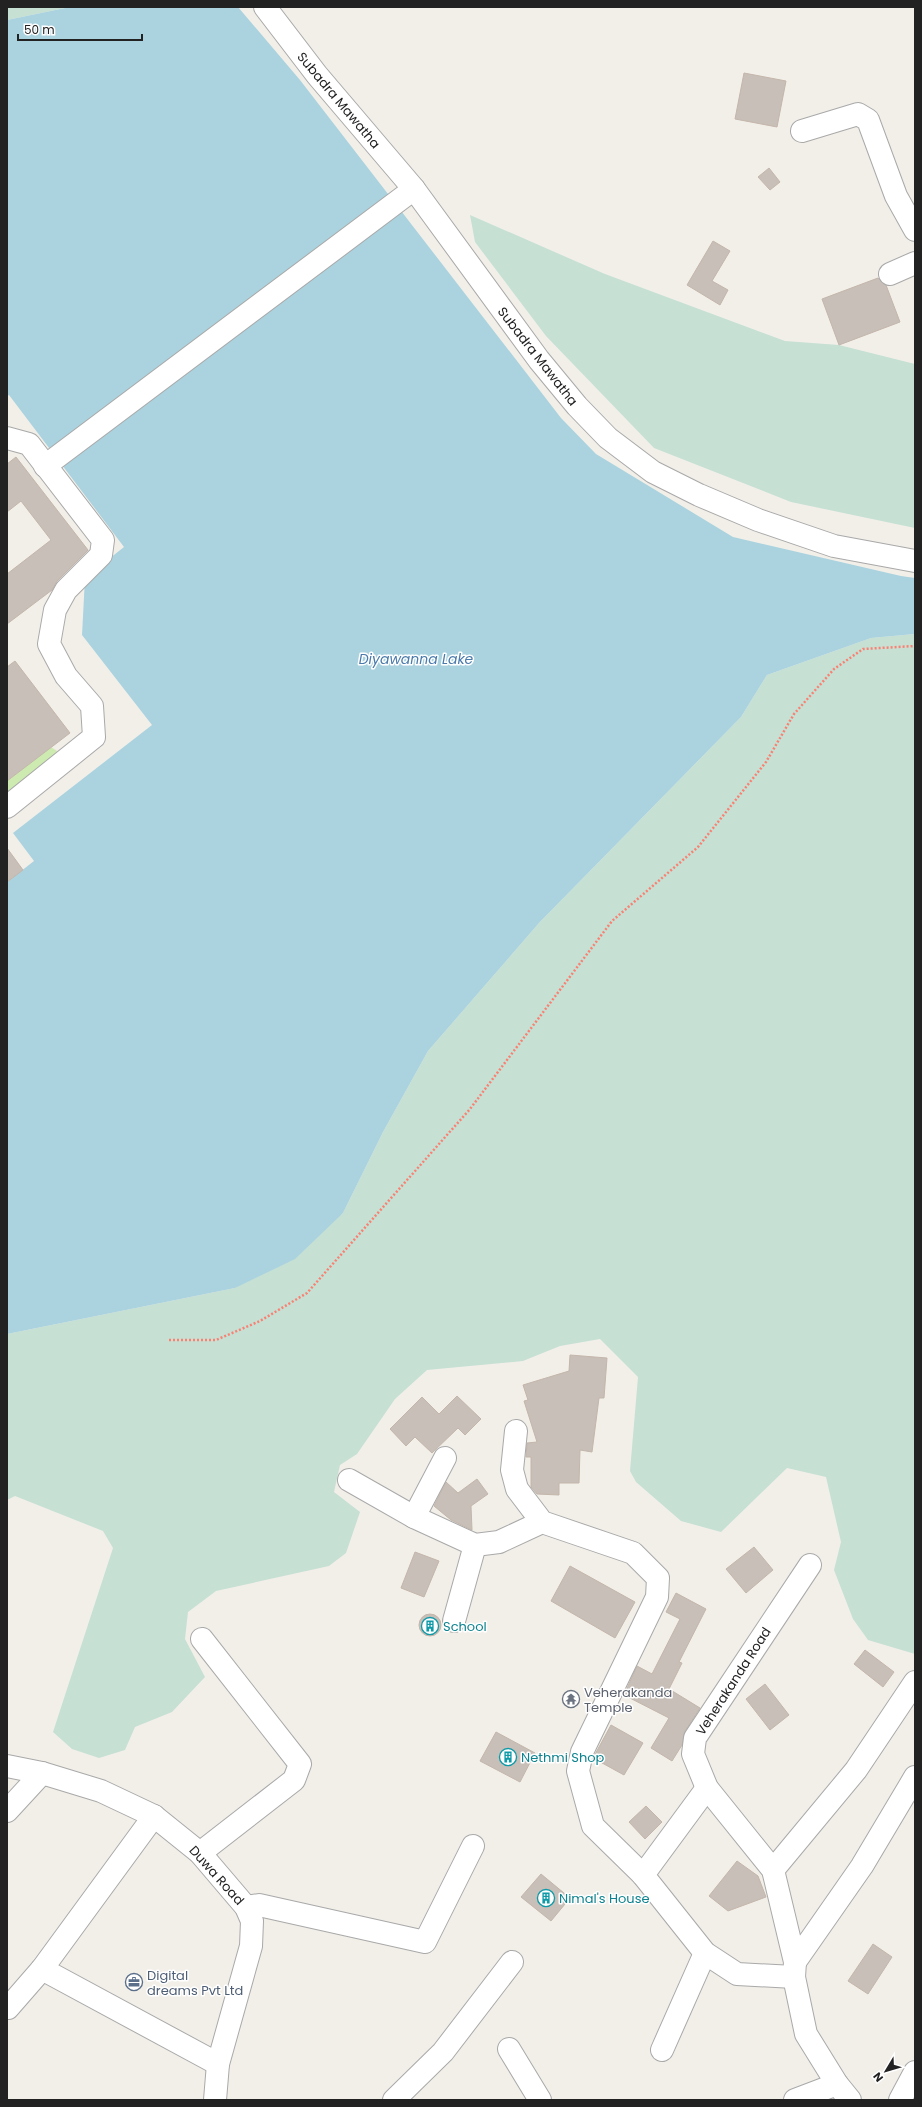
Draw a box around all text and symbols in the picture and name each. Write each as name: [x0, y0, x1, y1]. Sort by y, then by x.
scale bar: [18, 16, 142, 42]
text: 50 m: [24, 21, 55, 38]
street label: Subadra Mawatha: [293, 48, 385, 153]
street label: Subadra Mawatha: [493, 303, 582, 410]
water label: Diyawanna Lake: [359, 649, 474, 669]
building icon: School: [420, 1616, 440, 1636]
place label: School: [443, 1617, 487, 1636]
street label: Veherakanda Road: [691, 1623, 776, 1739]
place label: Veherakanda Temple: [584, 1683, 672, 1717]
temple icon: Veherakanda Temple: [561, 1689, 581, 1709]
building icon: Nethmi Shop: [498, 1747, 518, 1767]
place label: Nethmi Shop: [521, 1748, 605, 1767]
street label: Duwa Road: [185, 1841, 249, 1909]
building icon: Nimal's House: [536, 1888, 556, 1908]
place label: Nimal's House: [559, 1889, 650, 1908]
place label: Digital dreams Pvt Ltd: [147, 1966, 243, 2000]
office icon: Digital dreams Pvt Ltd: [124, 1972, 144, 1992]
north arrow: [866, 2051, 906, 2091]
text: N: [869, 2069, 887, 2085]

